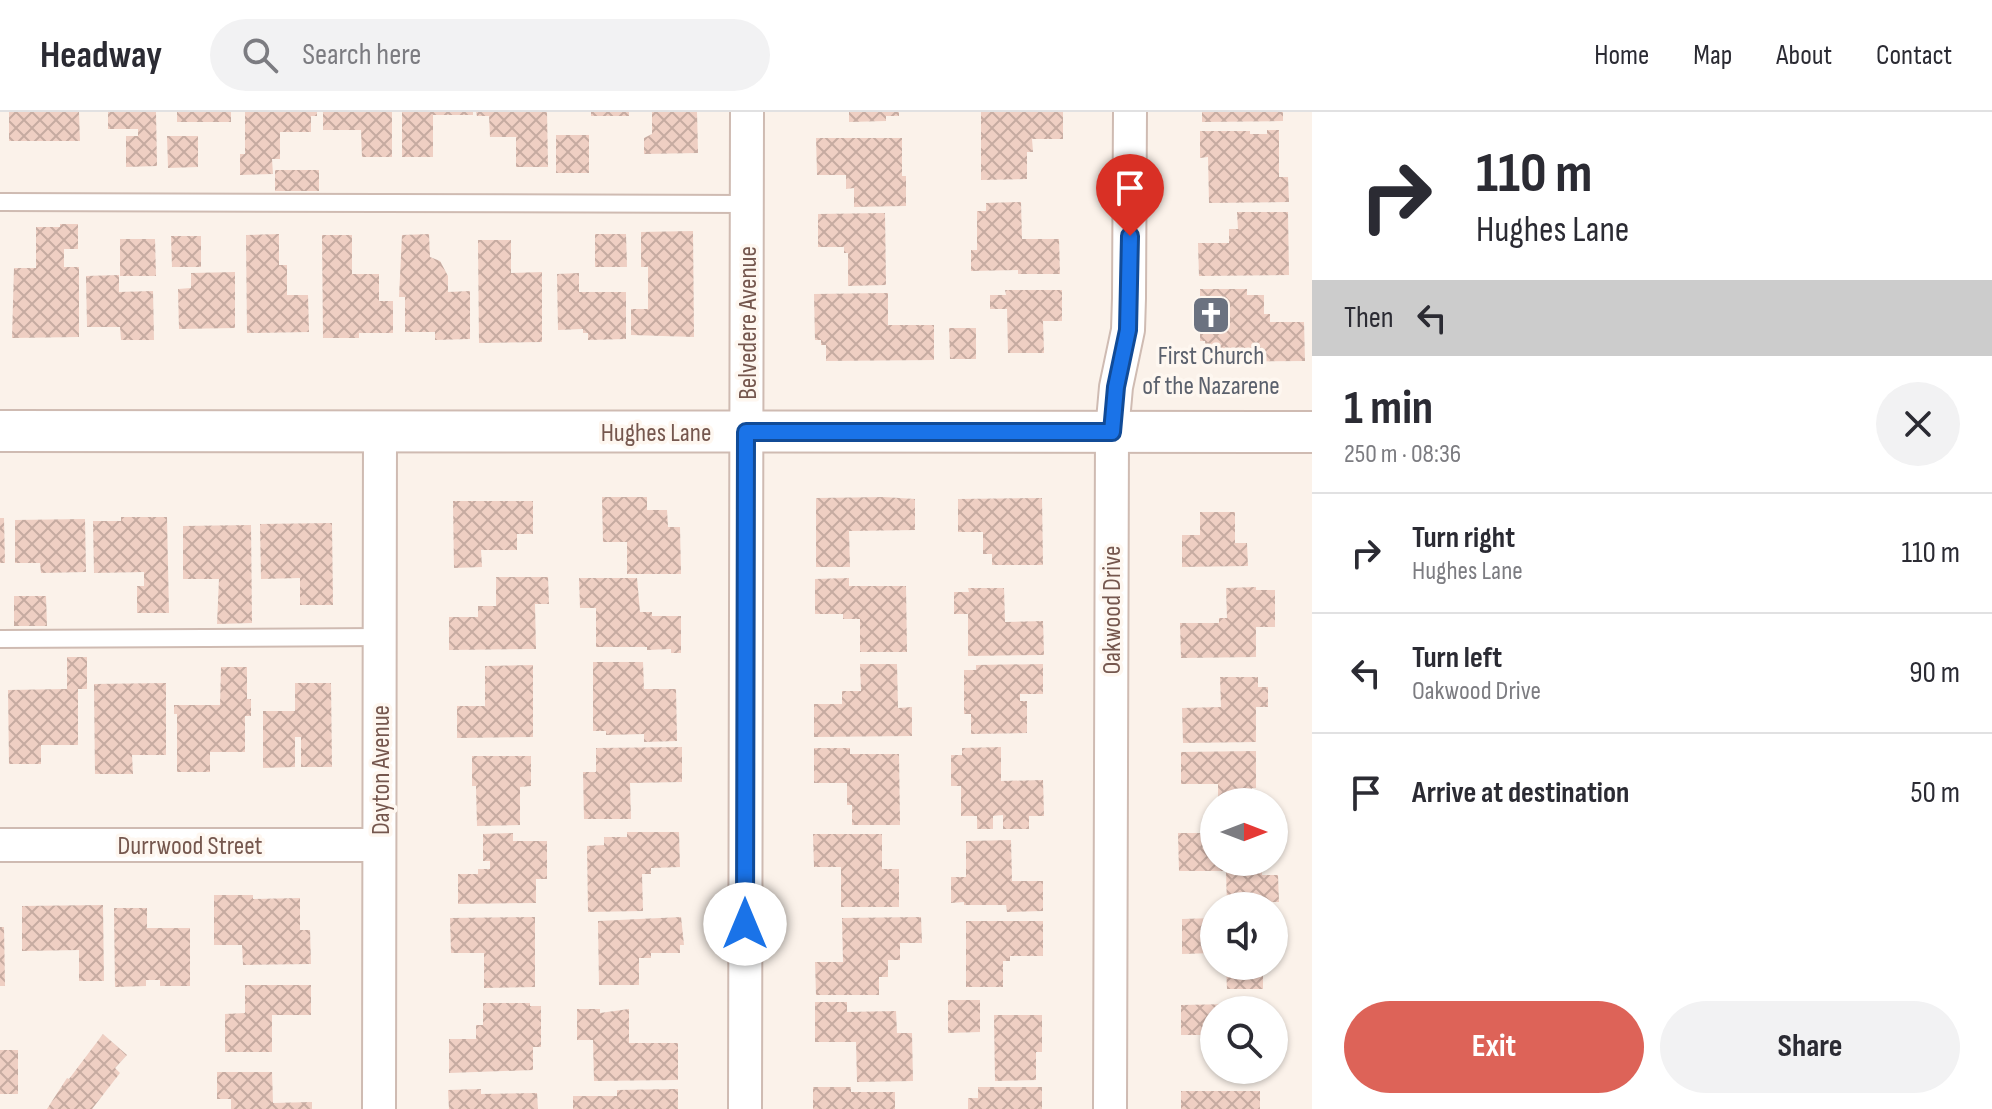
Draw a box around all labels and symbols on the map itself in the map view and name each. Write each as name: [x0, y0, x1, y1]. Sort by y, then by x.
pin: [1096, 154, 1164, 236]
street label: Belvedere Avenue: [733, 246, 764, 400]
church icon: First Church of the Nazarene: [1190, 294, 1232, 336]
place label: First Church of the Nazarene: [1142, 341, 1280, 402]
street label: Hughes Lane: [601, 418, 711, 449]
street label: Oakwood Drive: [1097, 545, 1128, 675]
street label: Dayton Avenue: [366, 705, 397, 835]
north arrow: [1200, 788, 1288, 876]
street label: Durrwood Street: [118, 831, 263, 862]
position arrow: [703, 882, 787, 966]

